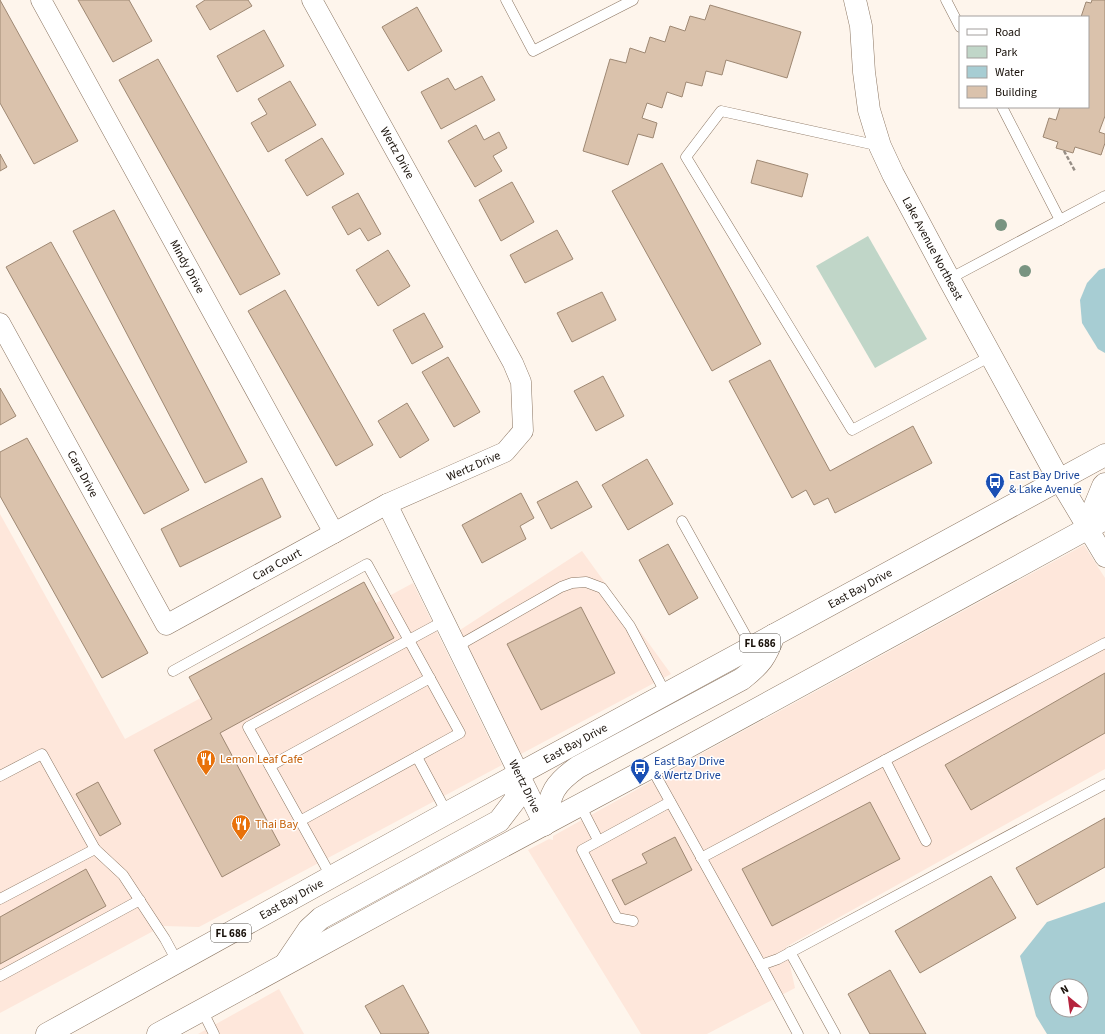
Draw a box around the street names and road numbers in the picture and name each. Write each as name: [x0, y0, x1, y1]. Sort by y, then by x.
street label: Wertz Drive: [376, 124, 418, 182]
street label: Lake Avenue Northeast: [898, 194, 967, 303]
street label: Mindy Drive: [166, 236, 209, 296]
street label: Cara Drive: [63, 447, 103, 500]
street label: Wertz Drive: [444, 447, 503, 485]
street label: Cara Court: [249, 544, 304, 585]
street label: East Bay Drive: [825, 564, 895, 613]
road number: FL 686: [740, 634, 780, 652]
street label: East Bay Drive: [540, 719, 610, 768]
street label: Wertz Drive: [505, 757, 545, 816]
street label: East Bay Drive: [256, 874, 326, 924]
road number: FL 686: [211, 924, 251, 942]

